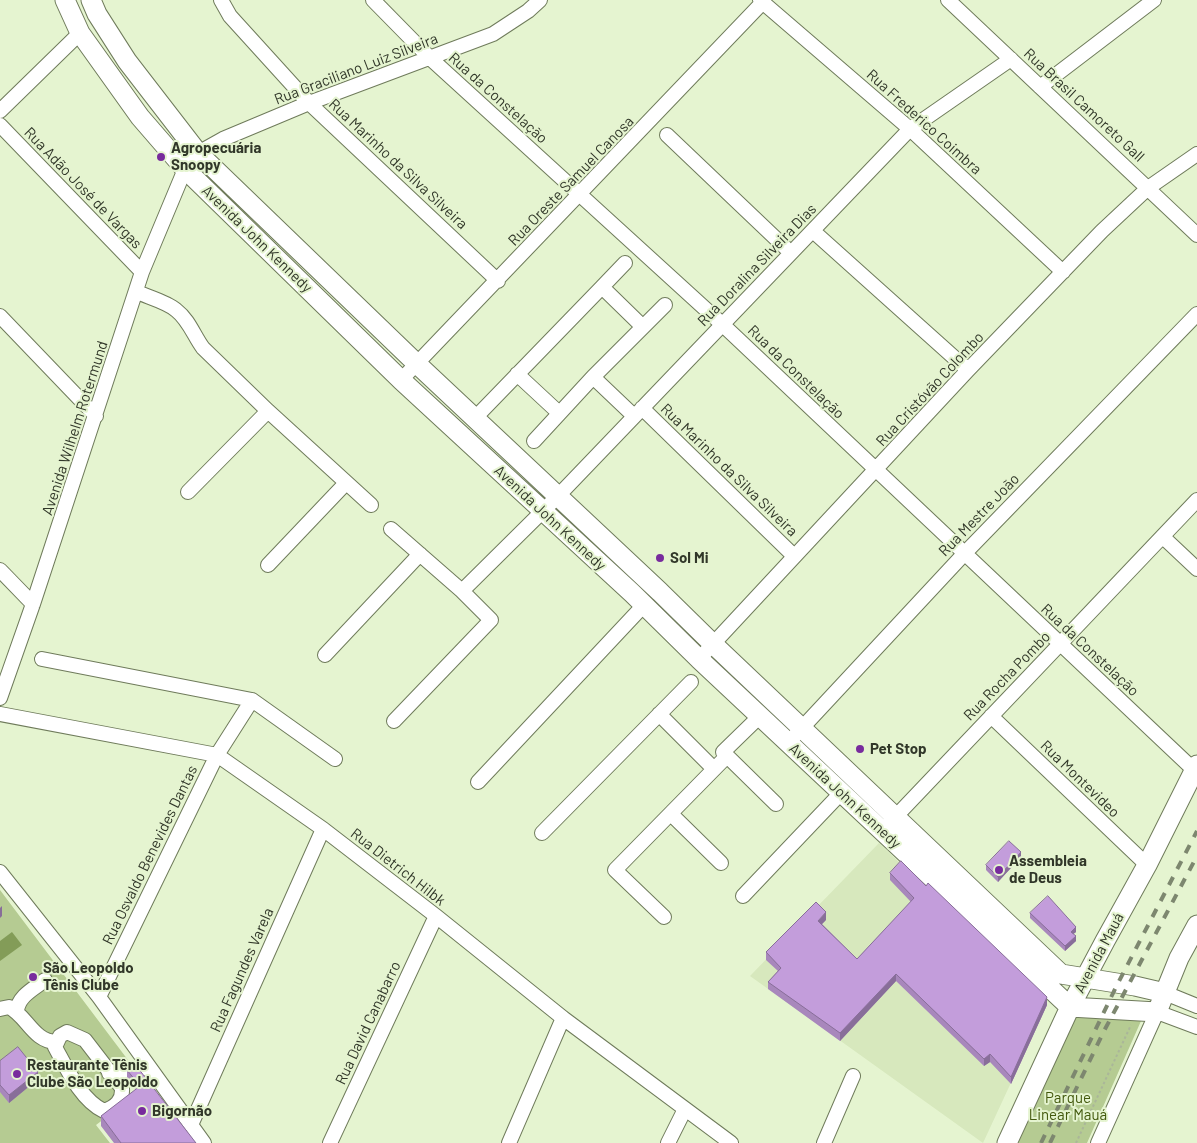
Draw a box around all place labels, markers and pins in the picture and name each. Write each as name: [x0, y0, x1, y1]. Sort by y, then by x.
place label: Agropecuária Snoopy: [171, 139, 261, 174]
marker: Agropecuária Snoopy: [155, 151, 167, 163]
place label: Sol Mi: [670, 549, 708, 567]
marker: Sol Mi: [654, 552, 666, 564]
place label: Pet Stop: [870, 740, 927, 758]
marker: Pet Stop: [854, 743, 866, 755]
place label: Assembleia de Deus: [1009, 852, 1087, 887]
marker: Assembleia de Deus: [993, 864, 1005, 876]
place label: São Leopoldo Tênis Clube: [43, 959, 134, 994]
marker: São Leopoldo Tênis Clube: [27, 971, 39, 983]
place label: Restaurante Tênis Clube São Leopoldo: [27, 1056, 158, 1091]
marker: Restaurante Tênis Clube São Leopoldo: [11, 1068, 23, 1080]
place label: Bigornão: [152, 1102, 212, 1120]
marker: Bigornão: [136, 1105, 148, 1117]

